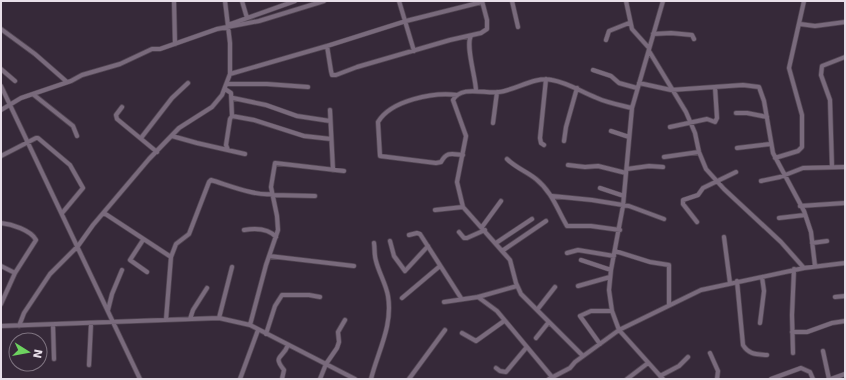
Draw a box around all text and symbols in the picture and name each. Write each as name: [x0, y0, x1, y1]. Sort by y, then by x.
north arrow: [8, 332, 48, 372]
text: N: [30, 348, 45, 360]

